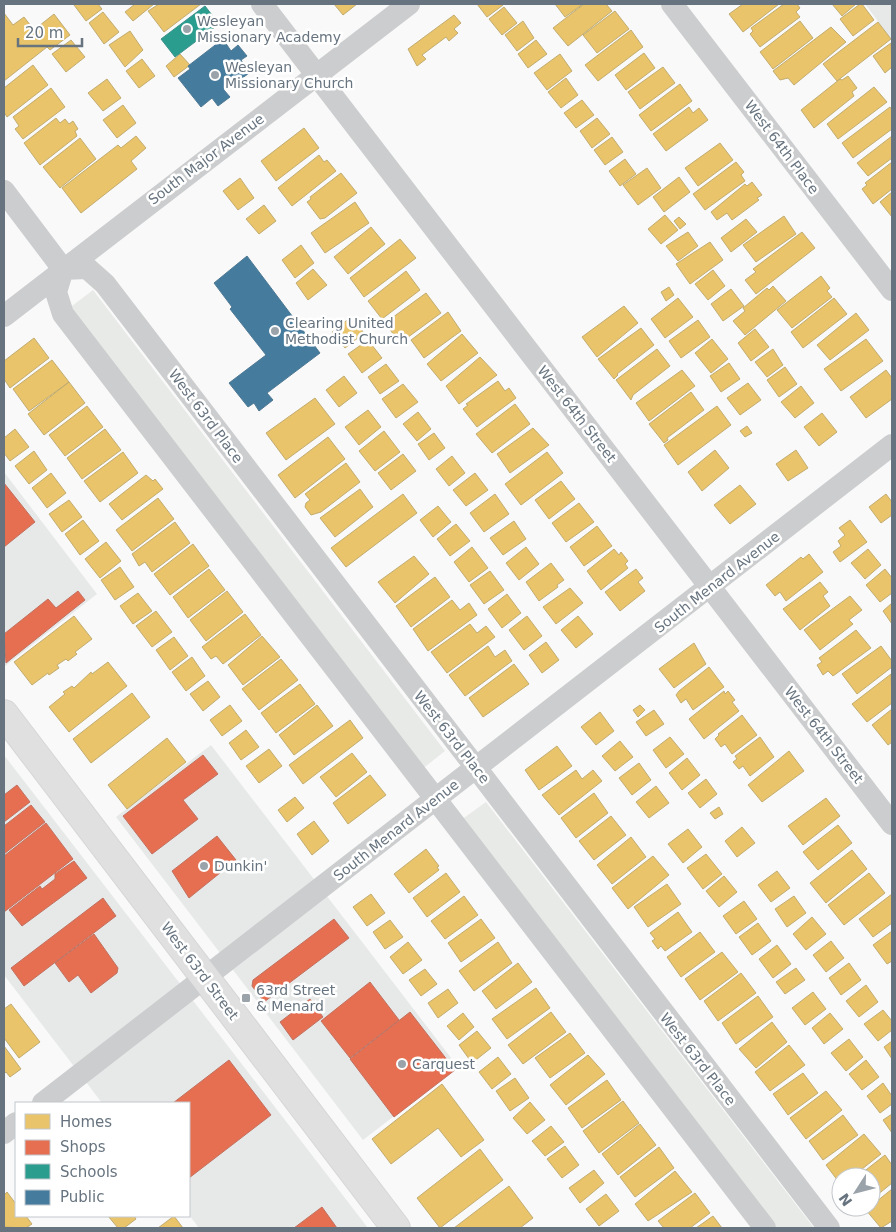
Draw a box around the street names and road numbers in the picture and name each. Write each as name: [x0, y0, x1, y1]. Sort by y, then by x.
street label: West 64th Place: [742, 97, 822, 197]
street label: South Major Avenue: [145, 110, 267, 208]
street label: West 64th Street: [534, 363, 620, 466]
street label: West 63rd Place: [166, 366, 246, 466]
street label: South Menard Avenue: [651, 528, 783, 636]
street label: West 64th Street: [781, 684, 867, 787]
street label: West 63rd Place: [411, 688, 493, 786]
street label: South Menard Avenue: [330, 776, 462, 884]
street label: West 63rd Street: [158, 919, 242, 1023]
street label: West 63rd Place: [657, 1010, 739, 1108]

